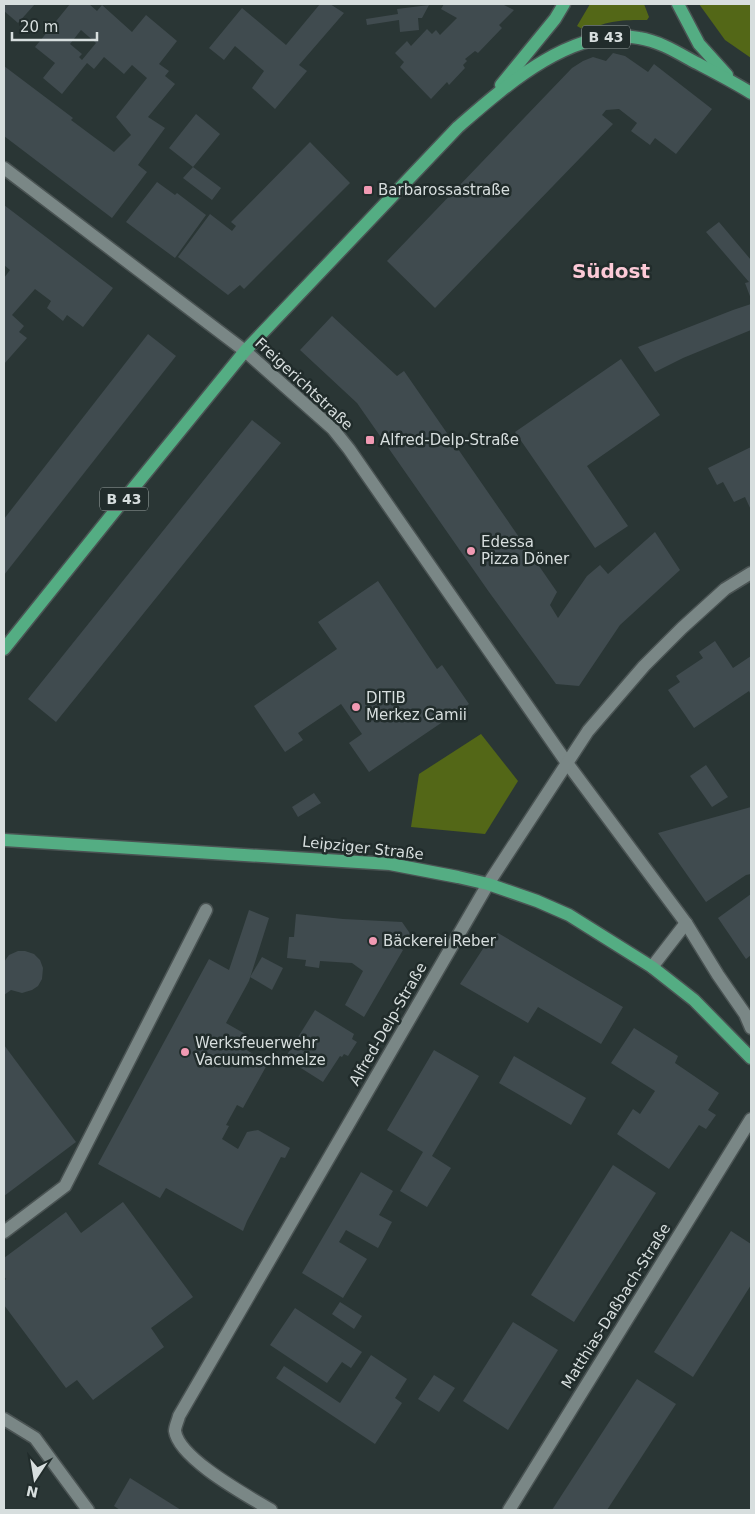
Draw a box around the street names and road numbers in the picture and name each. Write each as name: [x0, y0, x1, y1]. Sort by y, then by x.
road number: B 43: [582, 26, 630, 48]
street label: Freigerichtstraße: [251, 334, 357, 434]
road number: B 43: [100, 488, 148, 510]
street label: Leipziger Straße: [301, 833, 425, 863]
street label: Alfred-Delp-Straße: [345, 959, 431, 1089]
street label: Matthias-Daßbach-Straße: [558, 1220, 674, 1392]

